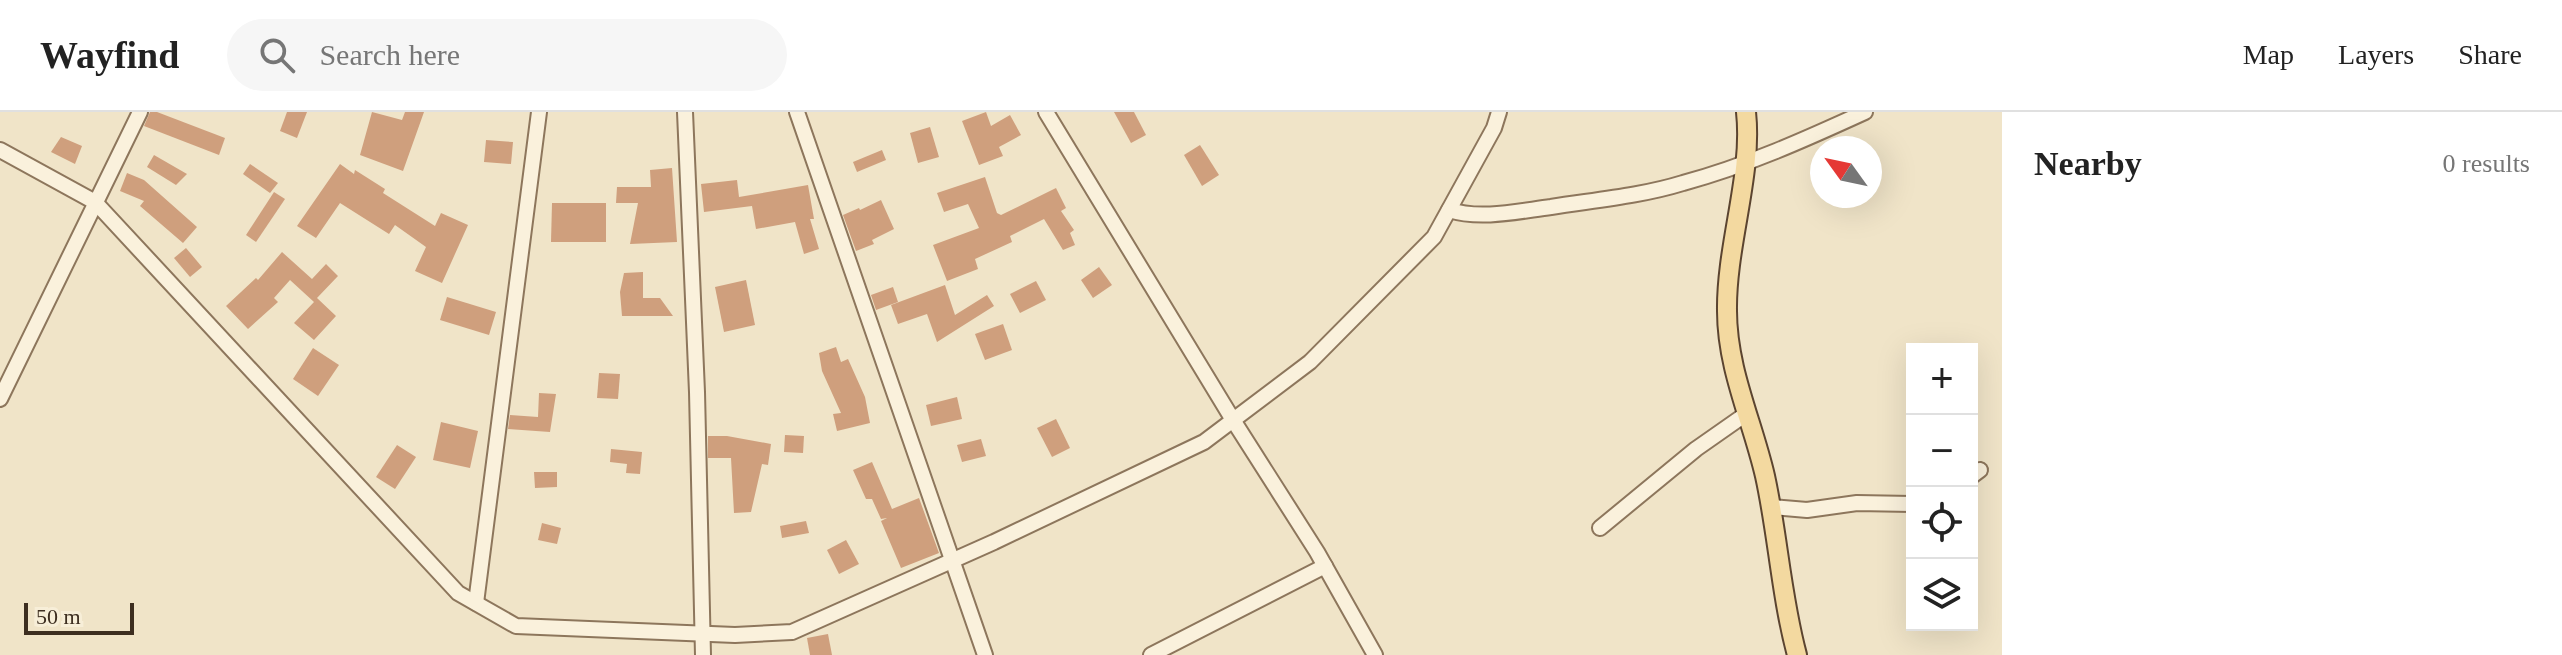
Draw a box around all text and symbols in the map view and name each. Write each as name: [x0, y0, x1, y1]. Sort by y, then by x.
search box: [227, 19, 787, 91]
icon: search: [255, 33, 299, 77]
text: Wayfind: [40, 34, 179, 76]
text: Search here: [319, 38, 460, 71]
text: Map: [2243, 39, 2294, 70]
text: Layers: [2338, 39, 2414, 70]
text: Share: [2458, 39, 2522, 70]
north arrow: [1810, 136, 1882, 208]
text: Nearby: [2034, 145, 2142, 182]
text: 0 results: [2443, 149, 2530, 178]
map controls: [1906, 343, 1978, 631]
button: +: [1906, 343, 1978, 415]
button: −: [1906, 415, 1978, 487]
button: locate: [1906, 487, 1978, 559]
button: layers: [1906, 559, 1978, 631]
scale bar: [24, 599, 134, 635]
text: 50 m: [36, 604, 81, 629]

